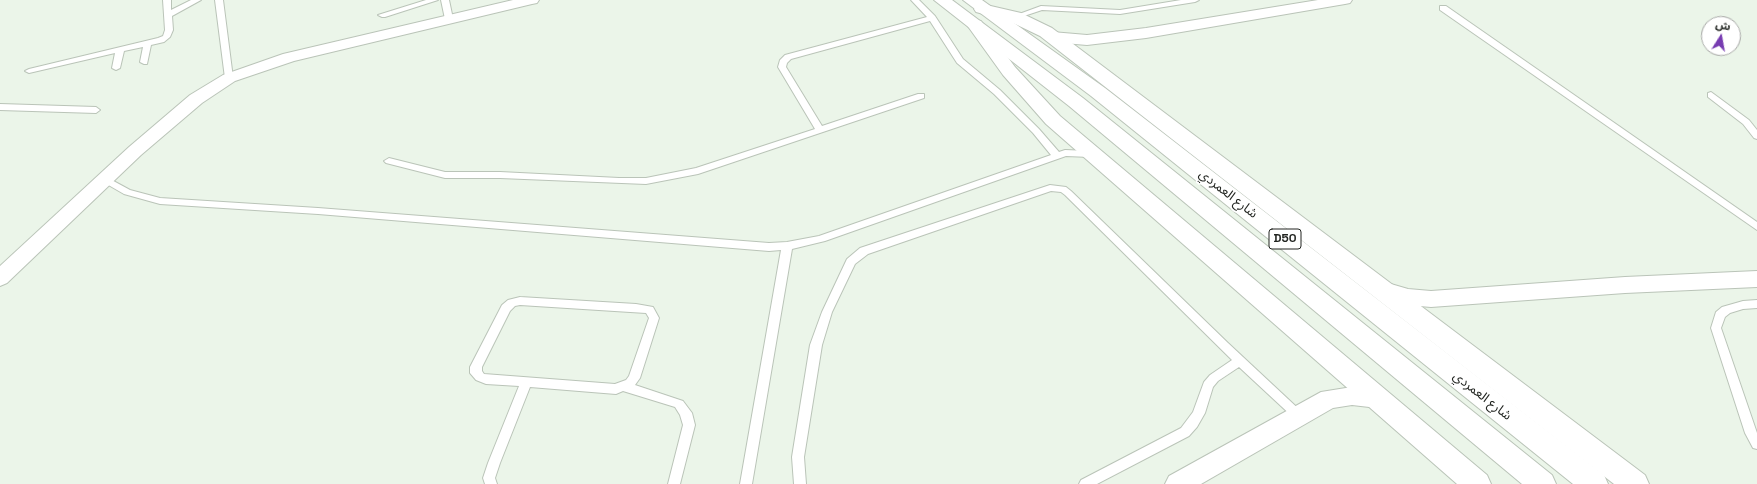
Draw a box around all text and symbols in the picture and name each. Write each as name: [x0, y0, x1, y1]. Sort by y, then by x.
north arrow: [1701, 16, 1741, 56]
text: ش: [1714, 17, 1732, 34]
street label: شارع العمردي: [1196, 166, 1260, 222]
road number: D50: [1269, 229, 1301, 249]
street label: شارع العمردي: [1450, 368, 1514, 424]

